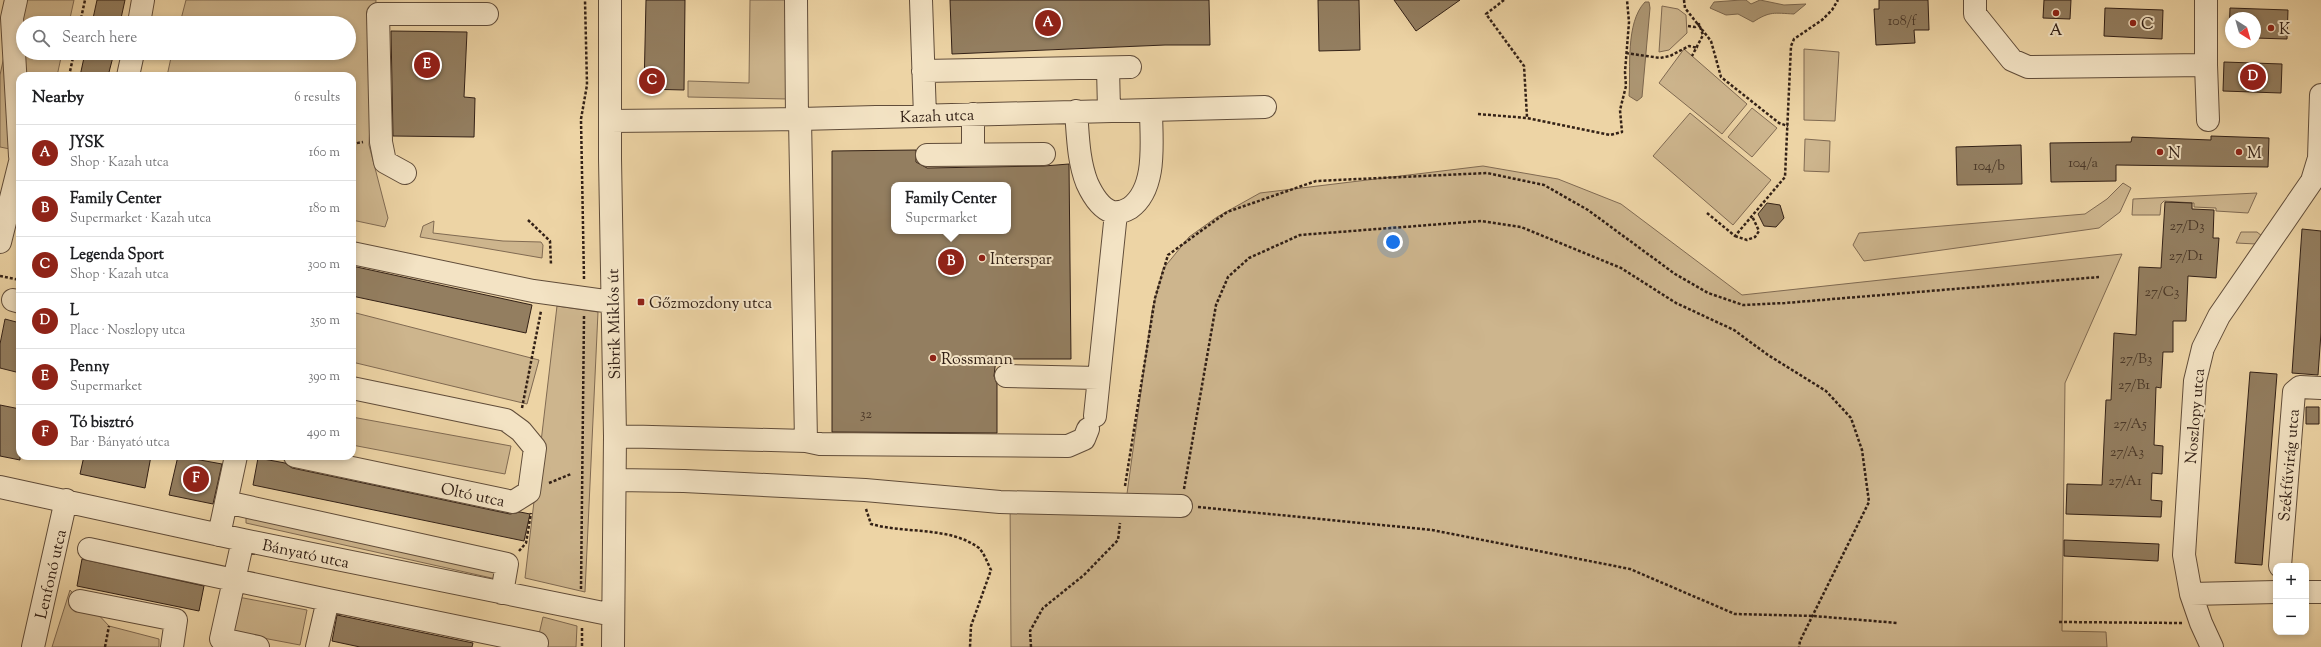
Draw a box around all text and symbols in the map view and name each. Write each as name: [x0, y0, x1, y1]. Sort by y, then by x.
pin: A: [1035, 8, 1061, 38]
marker: A: [2051, 8, 2061, 18]
house number: 108/f: [1888, 12, 1917, 32]
north arrow: [2225, 12, 2261, 48]
place label: C: [2141, 14, 2154, 37]
search box: [16, 16, 356, 60]
marker: C: [2128, 18, 2138, 28]
place label: K: [2279, 19, 2291, 42]
place label: A: [2050, 20, 2063, 43]
marker: K: [2266, 23, 2276, 33]
icon: search: [30, 27, 52, 49]
text: Search here: [62, 28, 137, 49]
pin: E: [414, 50, 440, 80]
pin: D: [2240, 62, 2266, 92]
pin: C: [639, 66, 665, 96]
text: Nearby: [32, 86, 84, 110]
text: 6 results: [294, 89, 340, 107]
street label: Kazah utca: [899, 105, 975, 130]
text: JYSK: [70, 133, 104, 154]
place label: N: [2168, 143, 2181, 166]
place label: M: [2247, 143, 2262, 166]
text: A: [40, 144, 50, 162]
text: 160 m: [309, 144, 340, 162]
marker: N: [2155, 147, 2165, 157]
marker: M: [2234, 147, 2244, 157]
text: Shop · Kazah utca: [70, 154, 169, 172]
house number: 104/a: [2068, 154, 2098, 174]
house number: 104/b: [1973, 157, 2005, 177]
popup: [891, 182, 1011, 234]
text: Family Center: [70, 189, 162, 210]
text: Family Center: [905, 189, 997, 210]
text: B: [41, 200, 49, 218]
text: 180 m: [309, 200, 340, 218]
text: Supermarket · Kazah utca: [70, 210, 211, 228]
text: Supermarket: [905, 210, 977, 228]
house number: 27/D3: [2169, 217, 2205, 237]
your location: [1383, 232, 1403, 252]
text: Legenda Sport: [70, 245, 164, 266]
pin: B: [938, 247, 964, 277]
house number: 27/D1: [2169, 247, 2203, 267]
place label: Interspar: [990, 249, 1052, 272]
marker: Interspar: [977, 253, 987, 263]
text: C: [40, 256, 50, 274]
text: 300 m: [308, 256, 340, 274]
text: Shop · Kazah utca: [70, 266, 169, 284]
street label: Sibrik Miklós út: [603, 268, 628, 380]
house number: 27/C3: [2145, 283, 2180, 303]
place label: Gőzmozdony utca: [649, 293, 773, 316]
marker: Gőzmozdony utca: [636, 297, 646, 307]
text: L: [70, 301, 79, 322]
text: D: [40, 312, 50, 330]
text: 350 m: [310, 312, 340, 330]
text: Place · Noszlopy utca: [70, 322, 185, 340]
place label: Rossmann: [941, 349, 1013, 372]
house number: 27/B3: [2120, 350, 2153, 370]
marker: Rossmann: [928, 353, 938, 363]
text: Penny: [70, 357, 110, 378]
street label: Noszlopy utca: [2181, 367, 2212, 465]
text: E: [41, 368, 49, 386]
text: 390 m: [308, 368, 340, 386]
house number: 27/B1: [2118, 376, 2150, 396]
text: Supermarket: [70, 378, 142, 396]
house number: 32: [860, 405, 873, 425]
street label: Székfűvirág utca: [2274, 407, 2307, 522]
text: Tó bisztró: [70, 413, 134, 434]
house number: 27/A5: [2113, 415, 2147, 435]
text: F: [41, 424, 49, 442]
text: 490 m: [307, 424, 340, 442]
text: Bar · Bányató utca: [70, 434, 170, 452]
house number: 27/A3: [2110, 443, 2144, 463]
pin: F: [183, 464, 209, 494]
house number: 27/A1: [2108, 472, 2142, 492]
street label: Oltó utca: [438, 478, 507, 515]
street label: Lenfonó utca: [31, 527, 74, 622]
street label: Bányató utca: [260, 535, 352, 576]
map controls: [2273, 563, 2309, 635]
button: +: [2273, 563, 2309, 599]
button: −: [2273, 599, 2309, 635]

